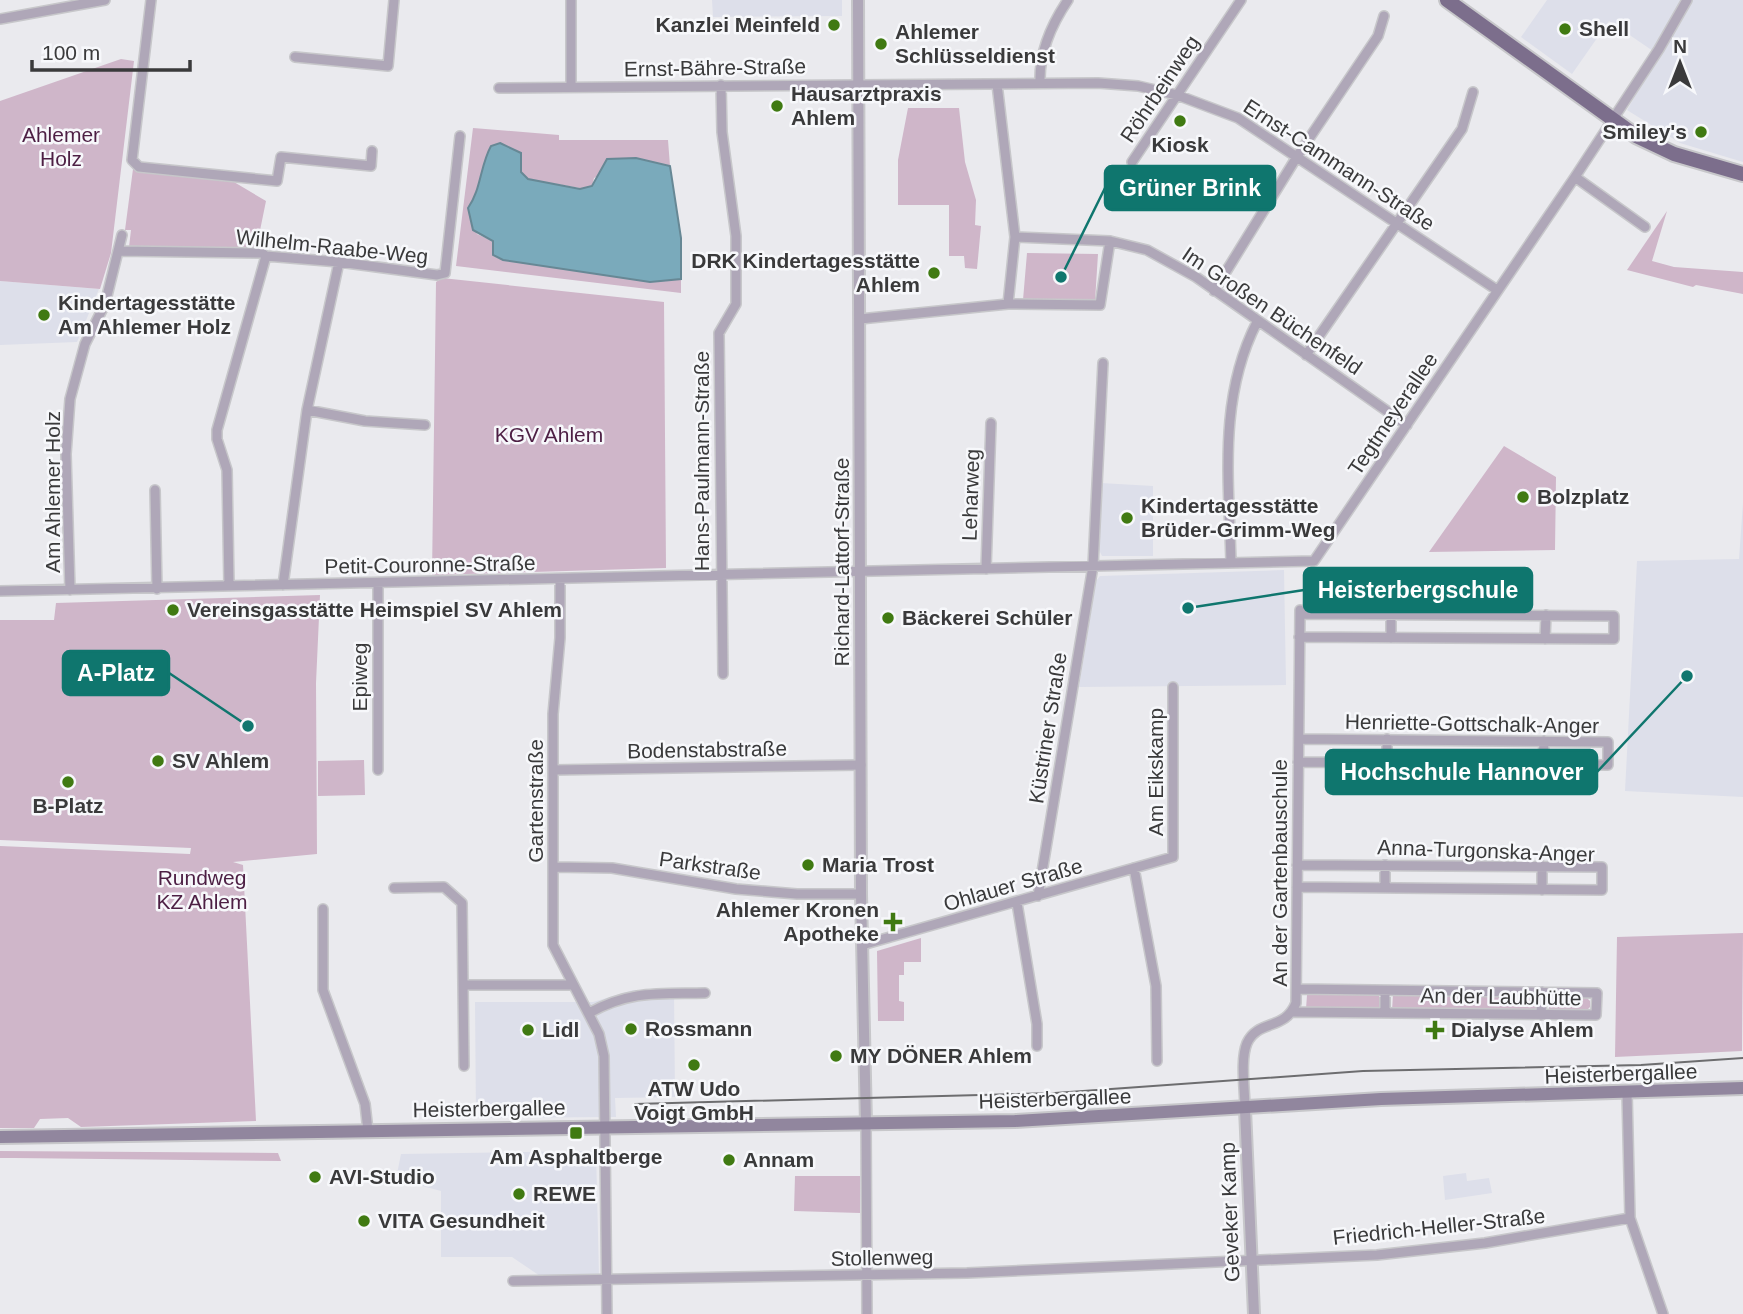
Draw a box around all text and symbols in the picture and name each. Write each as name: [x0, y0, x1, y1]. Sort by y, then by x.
place label: Kanzlei Meinfeld: [655, 13, 820, 36]
marker: Kanzlei Meinfeld: [826, 17, 842, 33]
place label: Shell: [1579, 17, 1629, 40]
place label: Ahlemer Schlüsseldienst: [895, 20, 1055, 67]
marker: Shell: [1557, 21, 1573, 37]
scale bar: [32, 28, 189, 72]
north arrow: [1645, 28, 1715, 98]
street label: Röhrbeinweg: [1115, 31, 1204, 146]
marker: Ahlemer Schlüsseldienst: [873, 36, 889, 52]
text: N: [1673, 36, 1687, 57]
text: 100 m: [42, 41, 100, 64]
street label: Ernst-Bähre-Straße: [624, 54, 806, 81]
place label: Hausarztpraxis Ahlem: [791, 82, 942, 129]
street label: Ernst-Cammann-Straße: [1240, 94, 1439, 235]
marker: Hausarztpraxis Ahlem: [769, 98, 785, 114]
marker: Kiosk: [1172, 113, 1188, 129]
place label: Smiley's: [1603, 120, 1687, 143]
park label: Ahlemer Holz: [22, 123, 100, 170]
marker: Smiley's: [1693, 124, 1709, 140]
place label: Kiosk: [1151, 133, 1209, 156]
callout: Grüner Brink: [1105, 166, 1275, 210]
text: Grüner Brink: [1119, 175, 1261, 201]
street label: Wilhelm-Raabe-Weg: [235, 225, 429, 268]
street label: Im Großen Büchenfeld: [1178, 242, 1366, 379]
place label: DRK Kindertagesstätte Ahlem: [691, 249, 920, 296]
marker: DRK Kindertagesstätte Ahlem: [926, 265, 942, 281]
place label: Kindertagesstätte Am Ahlemer Holz: [58, 291, 235, 338]
marker: Kindertagesstätte Am Ahlemer Holz: [36, 307, 52, 323]
street label: Tegtmeyerallee: [1343, 348, 1442, 479]
street label: Hans-Paulmann-Straße: [690, 351, 713, 571]
street label: Am Ahlemer Holz: [41, 411, 64, 573]
park label: KGV Ahlem: [495, 423, 603, 446]
street label: Leharweg: [957, 448, 984, 541]
street label: Richard-Lattorf-Straße: [830, 458, 853, 666]
place label: Bolzplatz: [1537, 485, 1629, 508]
marker: Bolzplatz: [1515, 489, 1531, 505]
place label: Kindertagesstätte Brüder-Grimm-Weg: [1141, 494, 1335, 541]
marker: Kindertagesstätte Brüder-Grimm-Weg: [1119, 510, 1135, 526]
street label: Petit-Couronne-Straße: [324, 551, 536, 578]
callout: Heisterbergschule: [1304, 568, 1532, 612]
text: Heisterbergschule: [1318, 577, 1518, 603]
place label: Vereinsgasstätte Heimspiel SV Ahlem: [187, 598, 562, 621]
marker: Vereinsgasstätte Heimspiel SV Ahlem: [165, 602, 181, 618]
place label: Bäckerei Schüler: [902, 606, 1072, 629]
marker: Bäckerei Schüler: [880, 610, 896, 626]
street label: Epiweg: [348, 643, 371, 711]
callout: A-Platz: [63, 651, 169, 695]
street label: Küstriner Straße: [1024, 651, 1071, 805]
text: A-Platz: [77, 660, 155, 686]
street label: Am Eikskamp: [1144, 708, 1167, 836]
street label: Henriette-Gottschalk-Anger: [1345, 710, 1599, 737]
street label: Bodenstabstraße: [627, 737, 787, 762]
street label: Gartenstraße: [524, 739, 547, 863]
place label: SV Ahlem: [172, 749, 269, 772]
callout: Hochschule Hannover: [1326, 750, 1597, 794]
marker: SV Ahlem: [150, 753, 166, 769]
street label: An der Gartenbauschule: [1268, 759, 1291, 987]
text: Hochschule Hannover: [1341, 759, 1583, 785]
marker: B-Platz: [60, 774, 76, 790]
place label: B-Platz: [32, 794, 104, 817]
street label: Anna-Turgonska-Anger: [1377, 835, 1595, 866]
street label: Parkstraße: [658, 847, 763, 884]
place label: Maria Trost: [822, 853, 934, 876]
street label: Ohlauer Straße: [941, 854, 1085, 915]
marker: Maria Trost: [800, 857, 816, 873]
park label: Rundweg KZ Ahlem: [156, 866, 248, 913]
place label: Ahlemer Kronen Apotheke: [716, 898, 879, 945]
marker: Ahlemer Kronen Apotheke: [885, 914, 901, 930]
street label: An der Laubhütte: [1420, 984, 1582, 1009]
place label: Rossmann: [645, 1017, 752, 1040]
place label: Lidl: [542, 1018, 579, 1041]
place label: Dialyse Ahlem: [1451, 1018, 1594, 1041]
marker: Dialyse Ahlem: [1425, 1020, 1445, 1040]
marker: Rossmann: [623, 1021, 639, 1037]
marker: Lidl: [520, 1022, 536, 1038]
place label: MY DÖNER Ahlem: [850, 1044, 1032, 1067]
marker: MY DÖNER Ahlem: [828, 1048, 844, 1064]
marker: ATW Udo Voigt GmbH: [686, 1057, 702, 1073]
street label: Heisterbergallee: [1544, 1059, 1698, 1088]
place label: ATW Udo Voigt GmbH: [634, 1077, 754, 1124]
street label: Heisterbergallee: [978, 1084, 1132, 1113]
street label: Heisterbergallee: [412, 1096, 566, 1121]
marker: Am Asphaltberge: [568, 1125, 584, 1141]
street label: Geveker Kamp: [1216, 1142, 1243, 1282]
place label: Am Asphaltberge: [489, 1145, 663, 1168]
place label: Annam: [743, 1148, 814, 1171]
marker: Annam: [721, 1152, 737, 1168]
place label: AVI-Studio: [329, 1165, 435, 1188]
marker: AVI-Studio: [307, 1169, 323, 1185]
place label: REWE: [533, 1182, 596, 1205]
marker: REWE: [511, 1186, 527, 1202]
street label: Friedrich-Heller-Straße: [1332, 1204, 1546, 1249]
place label: VITA Gesundheit: [378, 1209, 545, 1232]
marker: VITA Gesundheit: [356, 1213, 372, 1229]
street label: Stollenweg: [830, 1245, 934, 1270]

